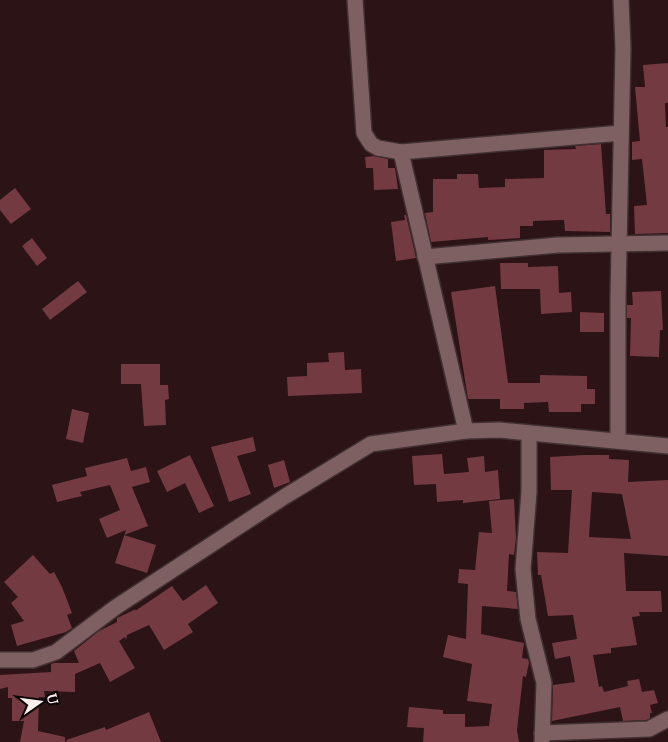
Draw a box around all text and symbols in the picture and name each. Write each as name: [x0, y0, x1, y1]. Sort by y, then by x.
north arrow: [15, 677, 65, 727]
text: U: [43, 692, 63, 707]

